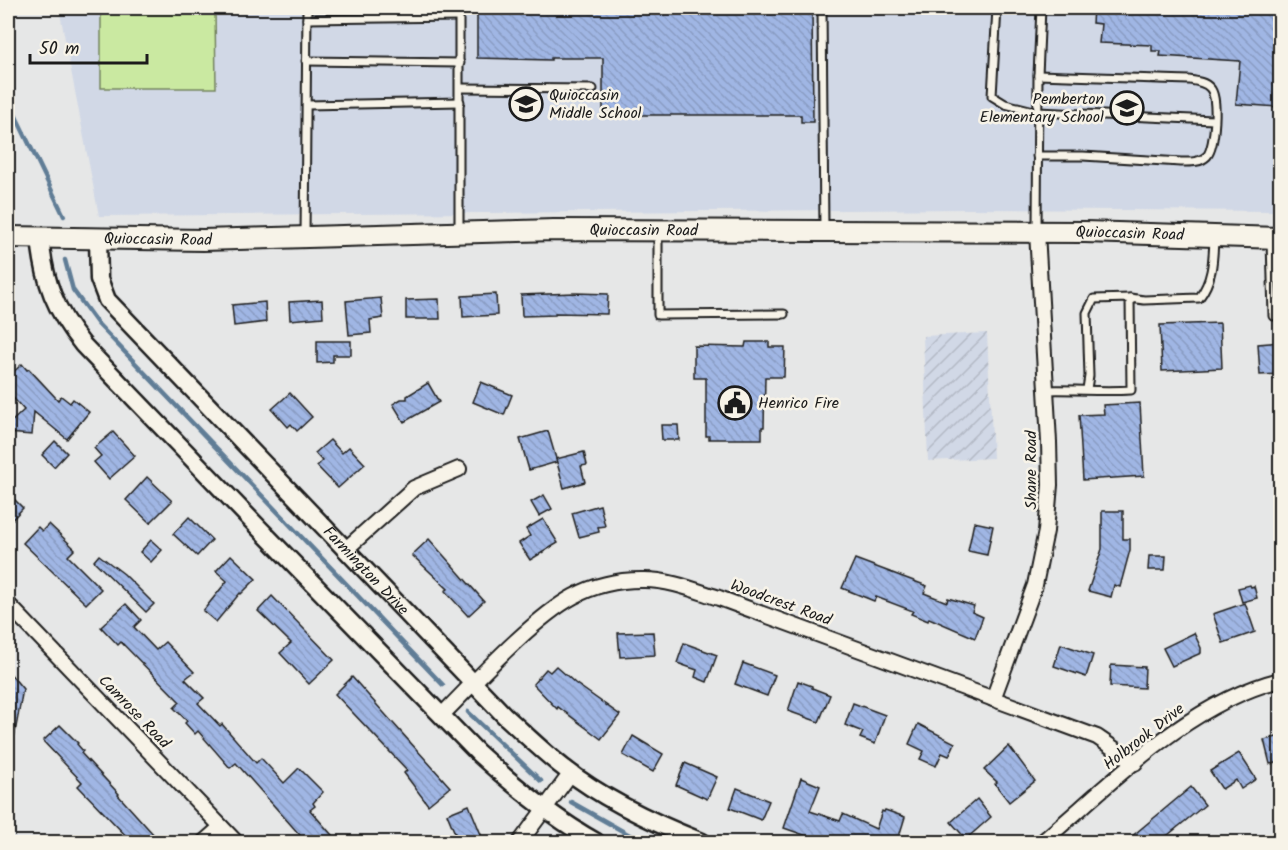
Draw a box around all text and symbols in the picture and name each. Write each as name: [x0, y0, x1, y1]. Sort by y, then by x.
scale bar: [30, 27, 147, 65]
text: 50 m: [39, 35, 79, 64]
place label: Quioccasin Middle School: [549, 83, 642, 126]
school or university icon: Quioccasin Middle School: [508, 86, 544, 122]
place label: Pemberton Elementary School: [980, 87, 1104, 130]
school or university icon: Pemberton Elementary School: [1109, 90, 1145, 126]
street label: Quioccasin Road: [590, 218, 699, 243]
street label: Quioccasin Road: [1076, 219, 1185, 248]
street label: Quioccasin Road: [104, 226, 214, 253]
public building icon: Henrico Fire: [717, 385, 753, 421]
place label: Henrico Fire: [758, 391, 839, 416]
street label: Shane Road: [1019, 430, 1044, 509]
street label: Farmington Drive: [317, 520, 415, 621]
street label: Woodcrest Road: [727, 573, 836, 633]
street label: Camrose Road: [92, 669, 177, 756]
street label: Holbrook Drive: [1098, 697, 1190, 777]

